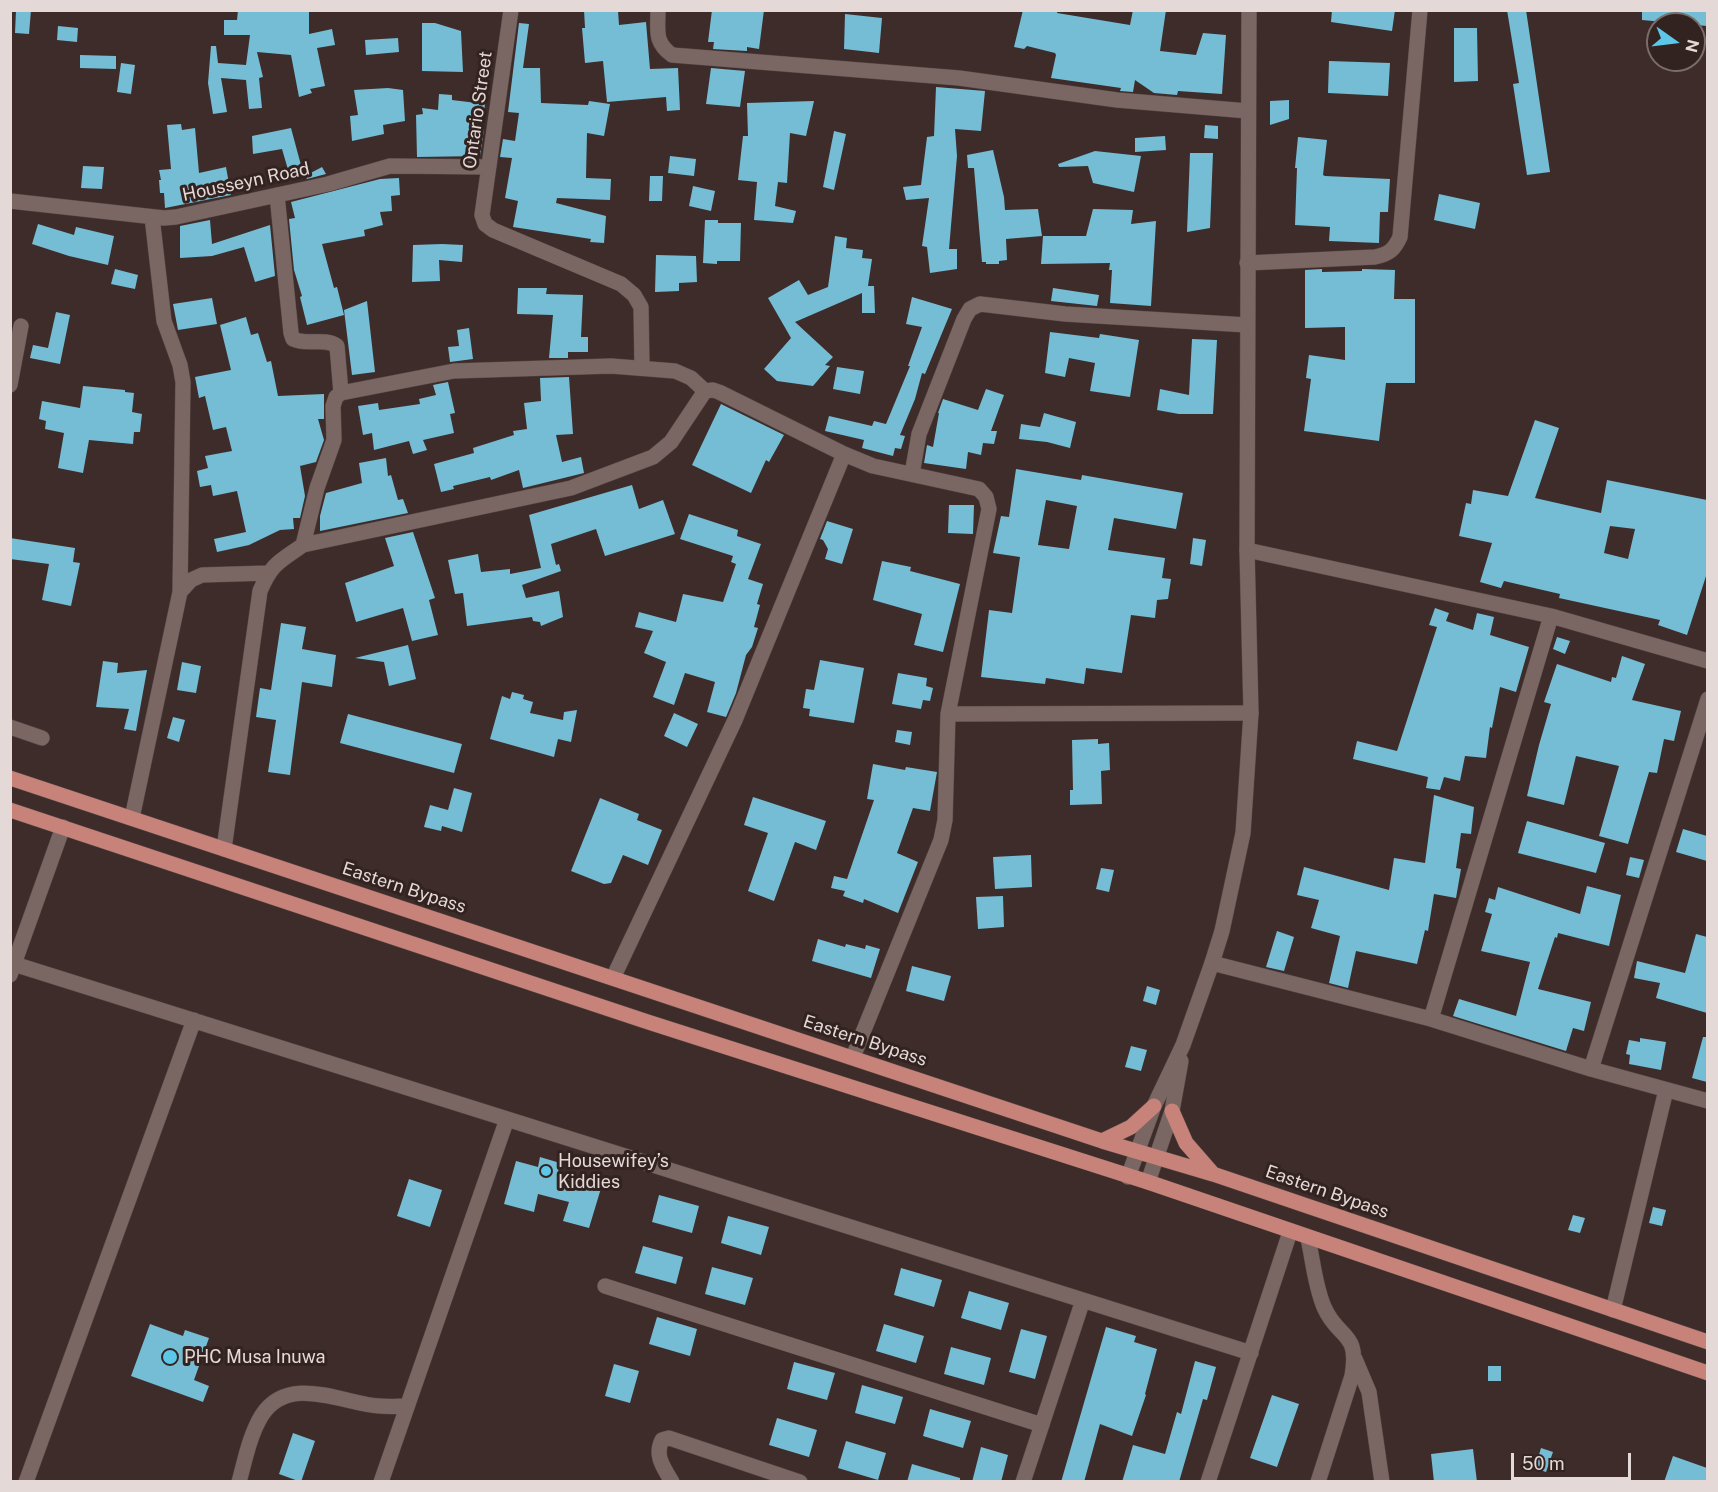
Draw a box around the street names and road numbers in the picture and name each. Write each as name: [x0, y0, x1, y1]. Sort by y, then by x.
street label: Ontario Street: [459, 50, 497, 170]
street label: Housseyn Road: [180, 158, 312, 206]
street label: Eastern Bypass: [339, 858, 469, 918]
street label: Eastern Bypass: [800, 1011, 930, 1071]
street label: Eastern Bypass: [1263, 1161, 1391, 1223]

